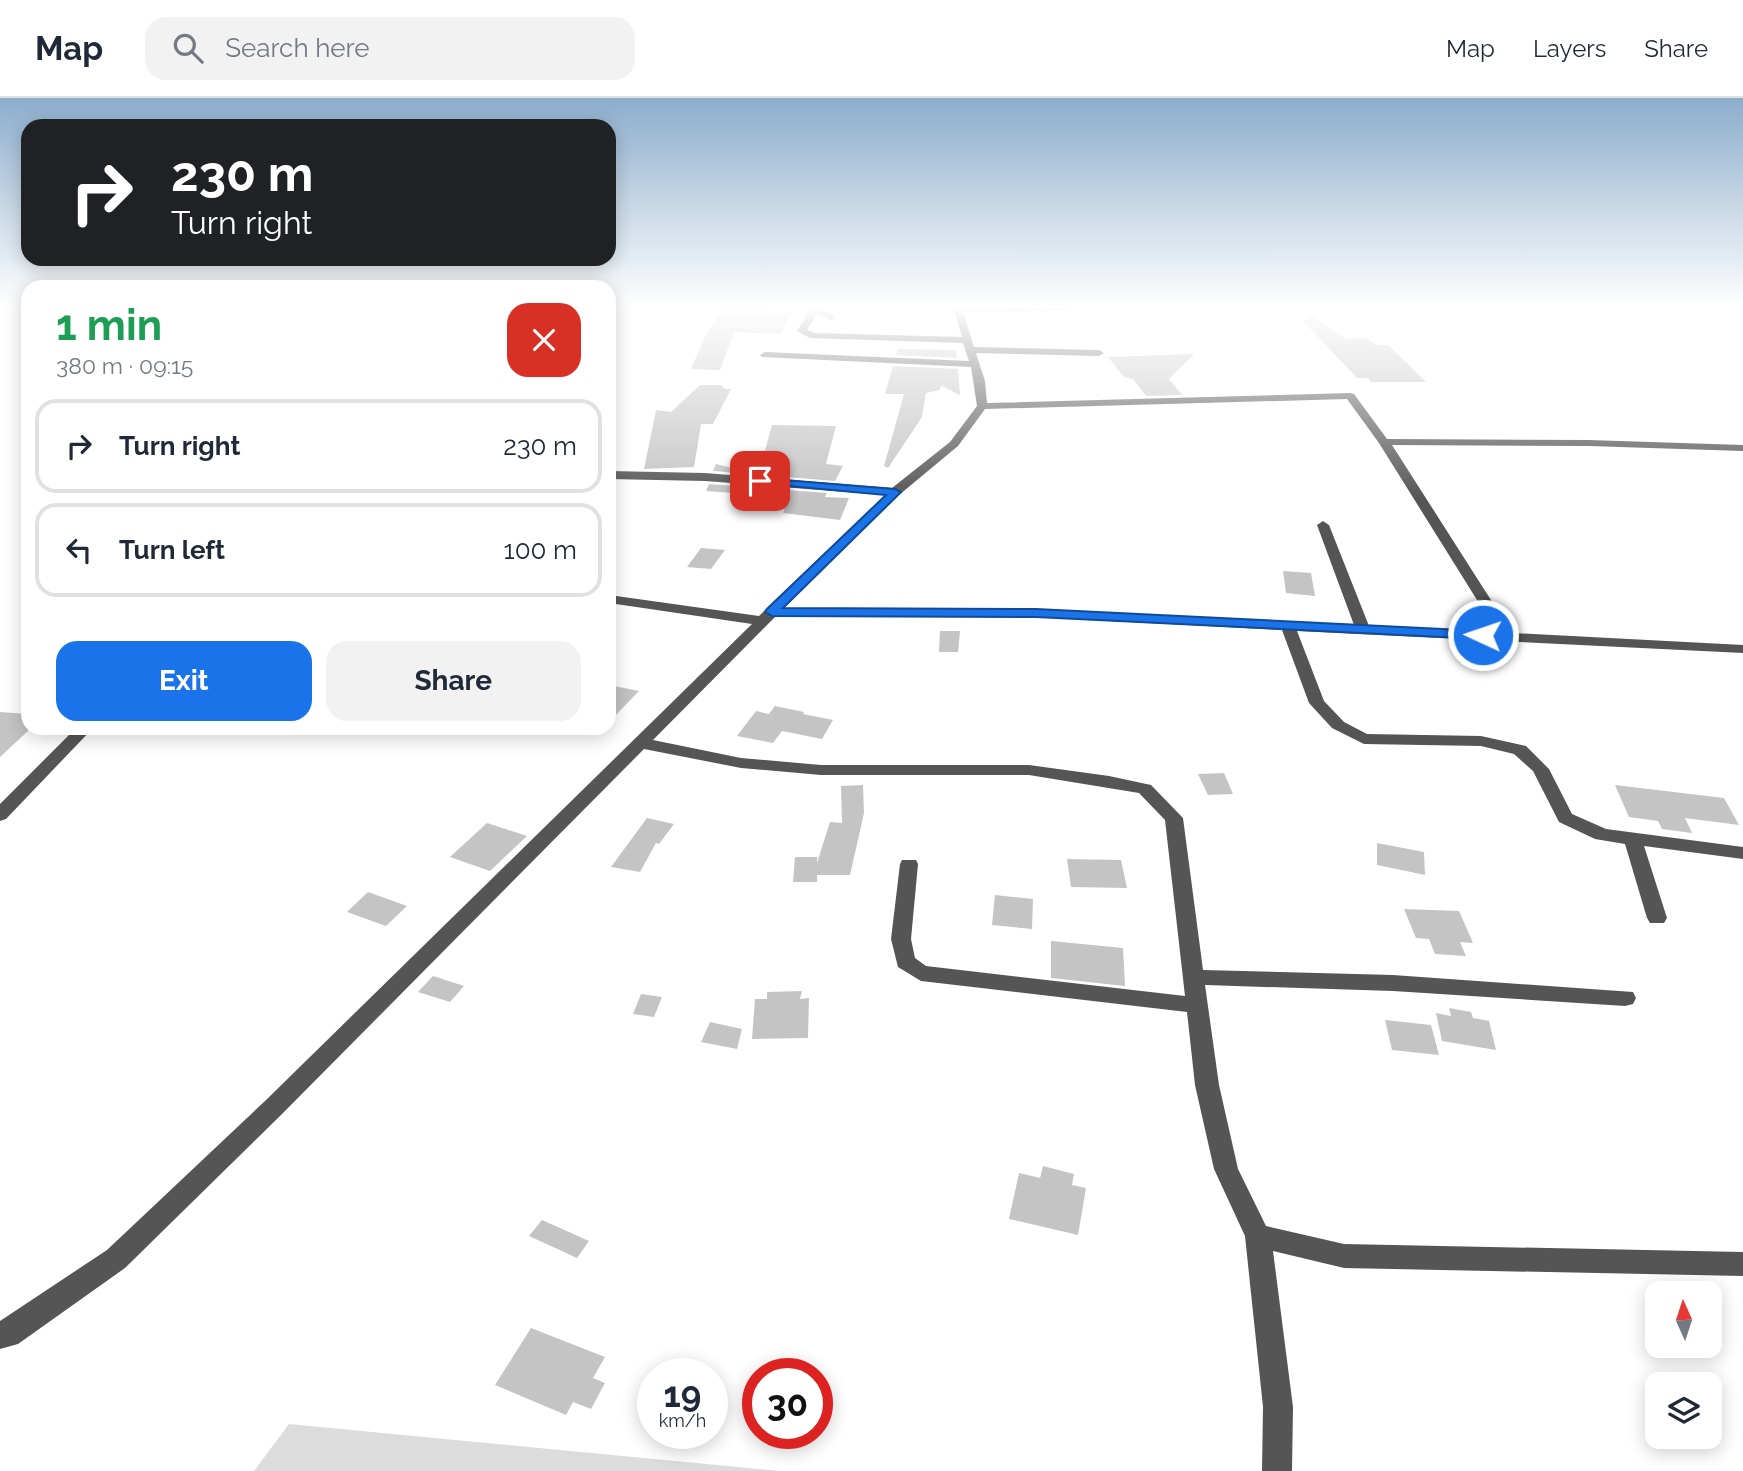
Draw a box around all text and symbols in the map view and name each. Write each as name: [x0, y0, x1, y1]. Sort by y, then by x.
search box: [145, 17, 635, 80]
text: Map: [35, 29, 103, 68]
icon: search: [169, 29, 207, 67]
text: Search here: [225, 33, 370, 63]
text: Map: [1446, 34, 1495, 63]
text: Layers: [1533, 34, 1606, 63]
text: Share: [1644, 34, 1708, 63]
text: 230 m: [171, 145, 313, 202]
icon: right: [56, 147, 147, 238]
text: Turn right: [171, 204, 312, 241]
text: 1 min: [56, 301, 162, 350]
button: close: [507, 303, 581, 377]
text: 380 m · 09:15: [56, 352, 193, 379]
icon: right: [60, 427, 98, 465]
text: Turn right: [119, 431, 240, 461]
text: 230 m: [503, 431, 577, 461]
pin: [730, 451, 790, 511]
icon: arrive: [741, 462, 779, 500]
icon: left: [60, 531, 98, 569]
text: Turn left: [119, 535, 225, 565]
text: 100 m: [504, 535, 577, 565]
position arrow: [1446, 598, 1520, 672]
button: Exit: [56, 641, 312, 721]
button: Share: [326, 641, 581, 721]
north arrow: [1645, 1281, 1722, 1358]
map controls: [1645, 1281, 1722, 1449]
speed limit sign: 30: [742, 1358, 833, 1449]
button: layers: [1645, 1372, 1722, 1449]
text: 19: [664, 1374, 701, 1415]
text: km/h: [659, 1410, 706, 1431]

